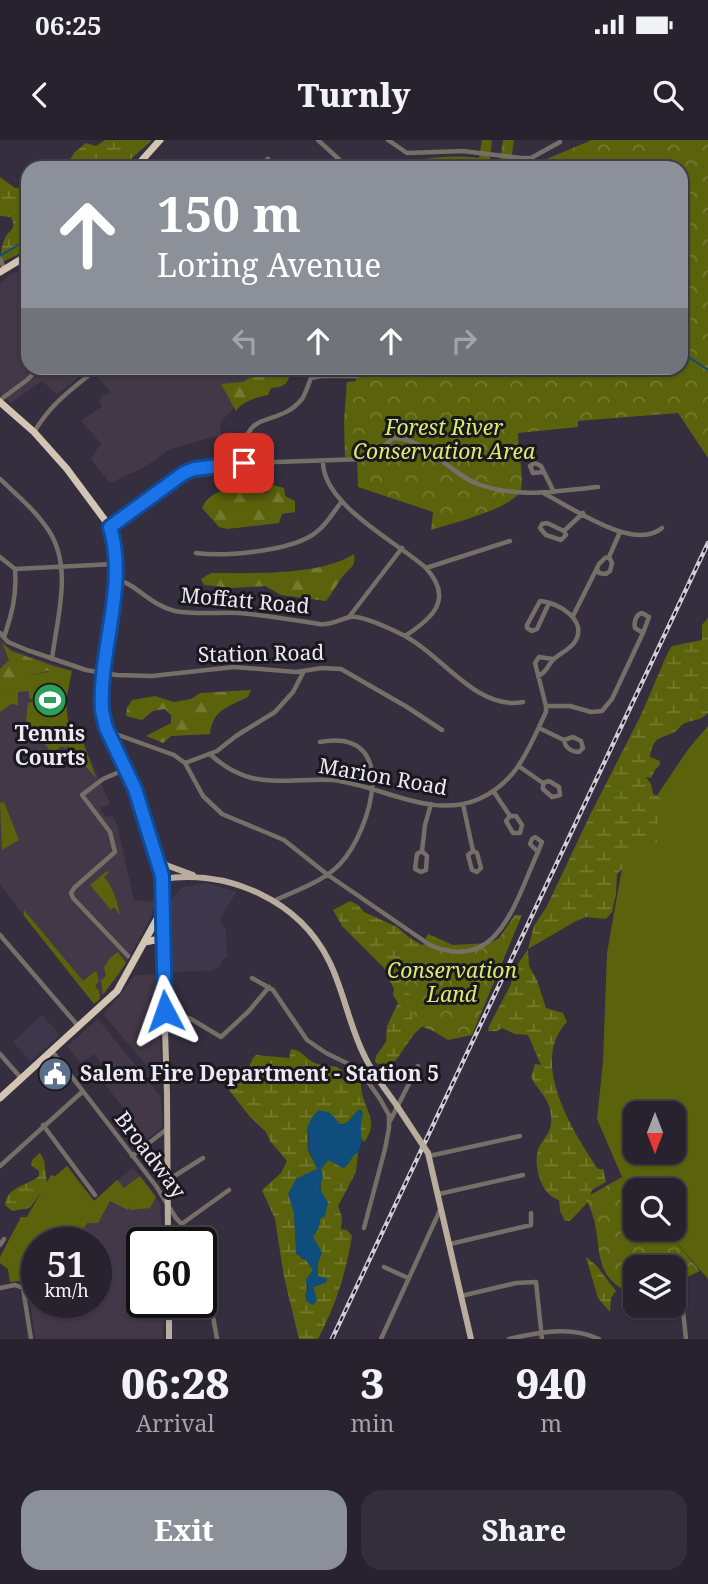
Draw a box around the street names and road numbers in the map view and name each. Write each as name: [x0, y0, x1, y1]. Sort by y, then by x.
street label: Moffatt Road: [179, 580, 311, 620]
street label: Station Road: [198, 638, 325, 668]
street label: Marion Road: [317, 751, 450, 801]
street label: Broadway: [109, 1105, 193, 1204]

